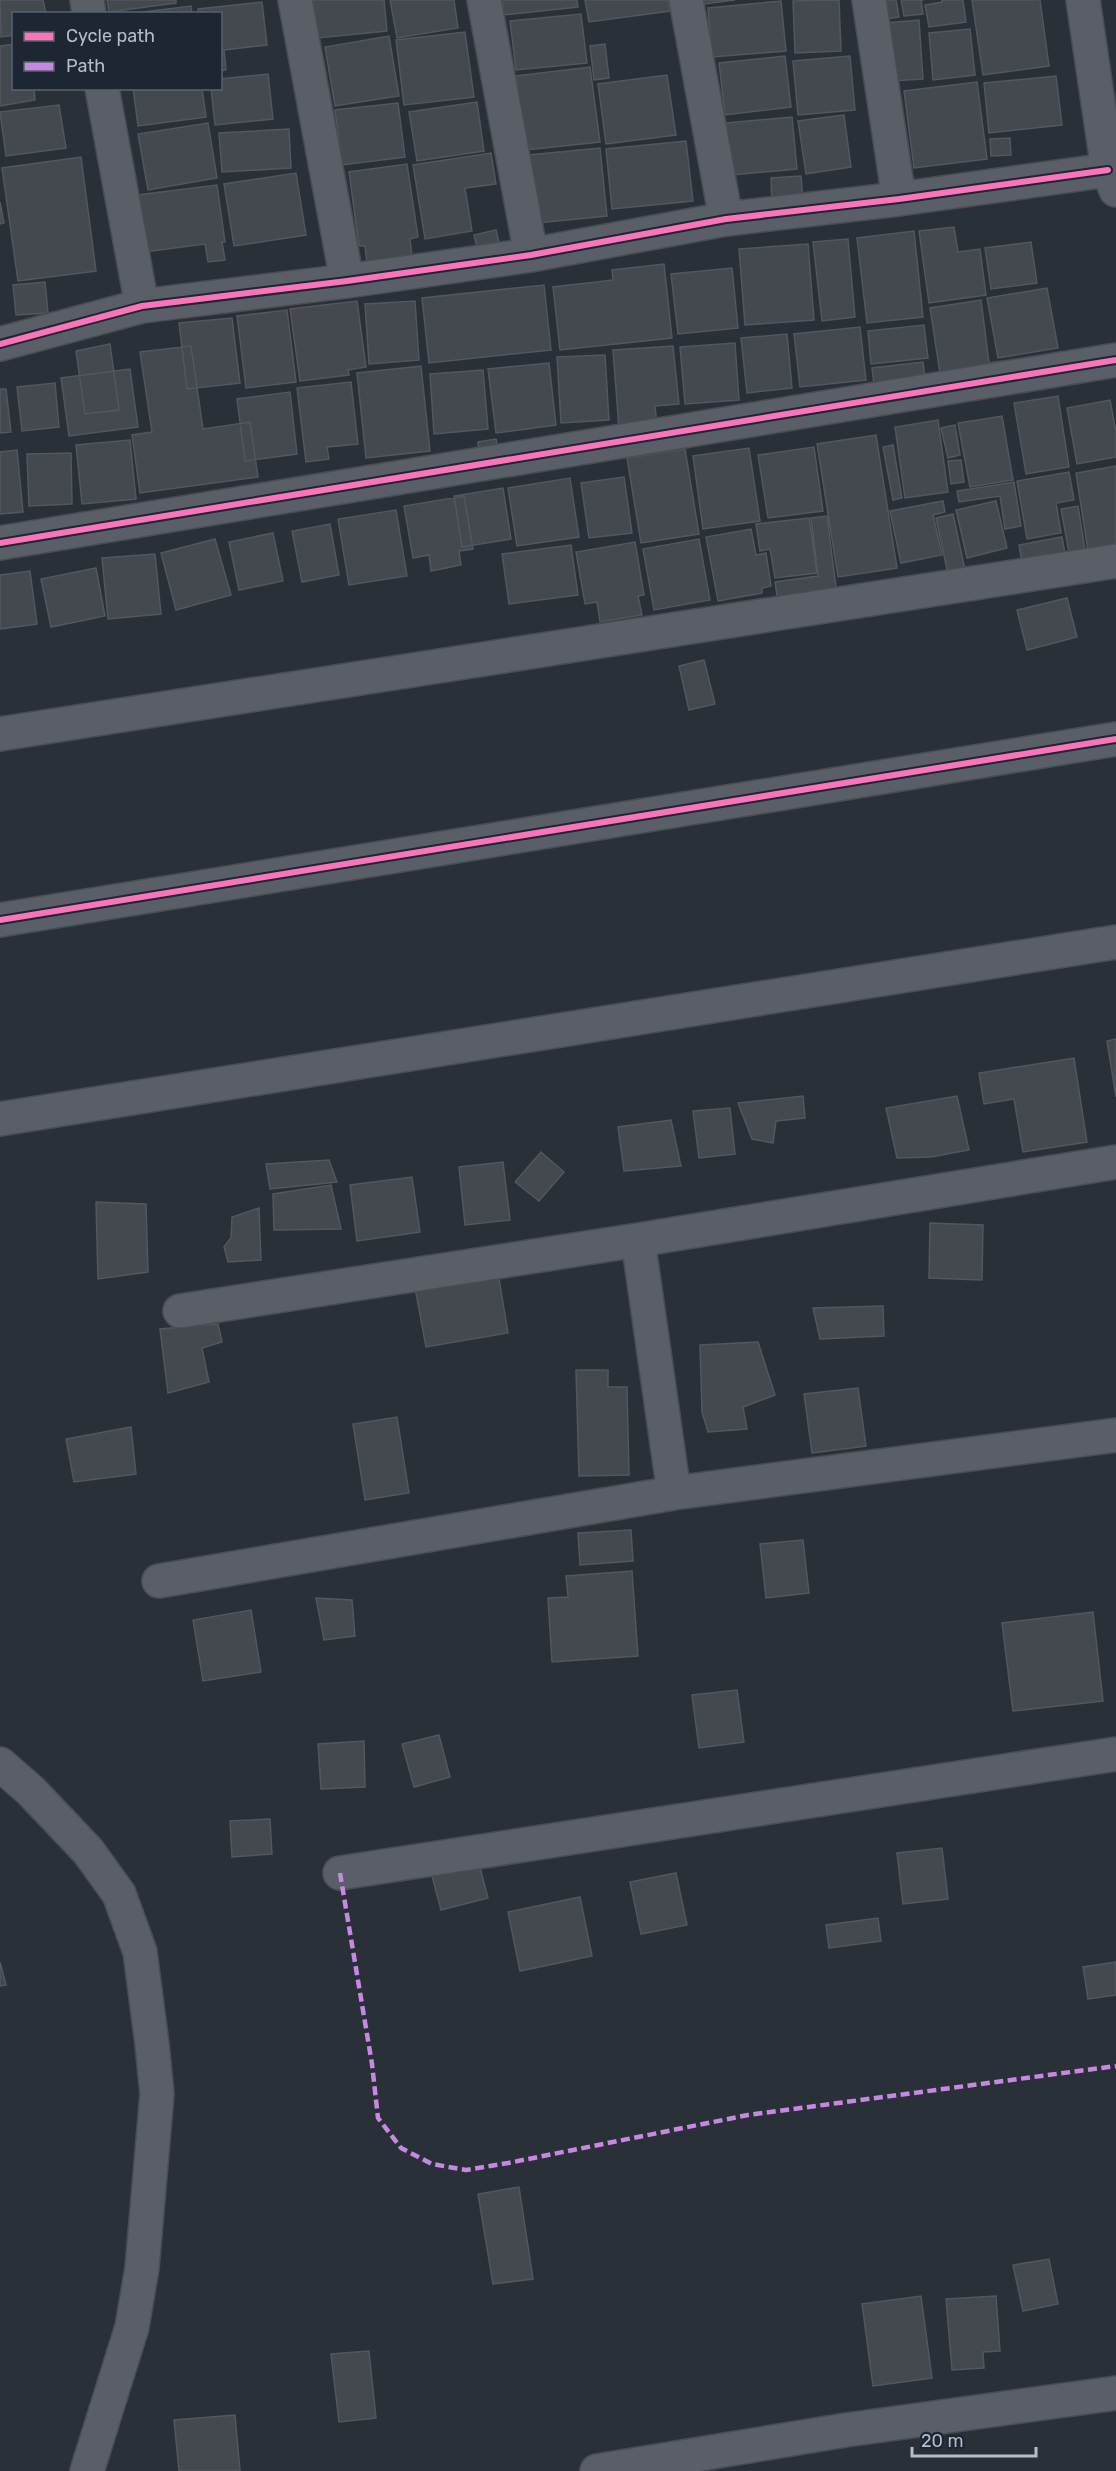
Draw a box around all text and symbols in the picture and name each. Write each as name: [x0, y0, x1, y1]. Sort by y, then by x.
legend: [12, 12, 222, 90]
text: Cycle path: [66, 25, 155, 47]
text: Path: [66, 55, 105, 77]
scale bar: [912, 2420, 1036, 2458]
text: 20 m: [921, 2430, 963, 2452]

